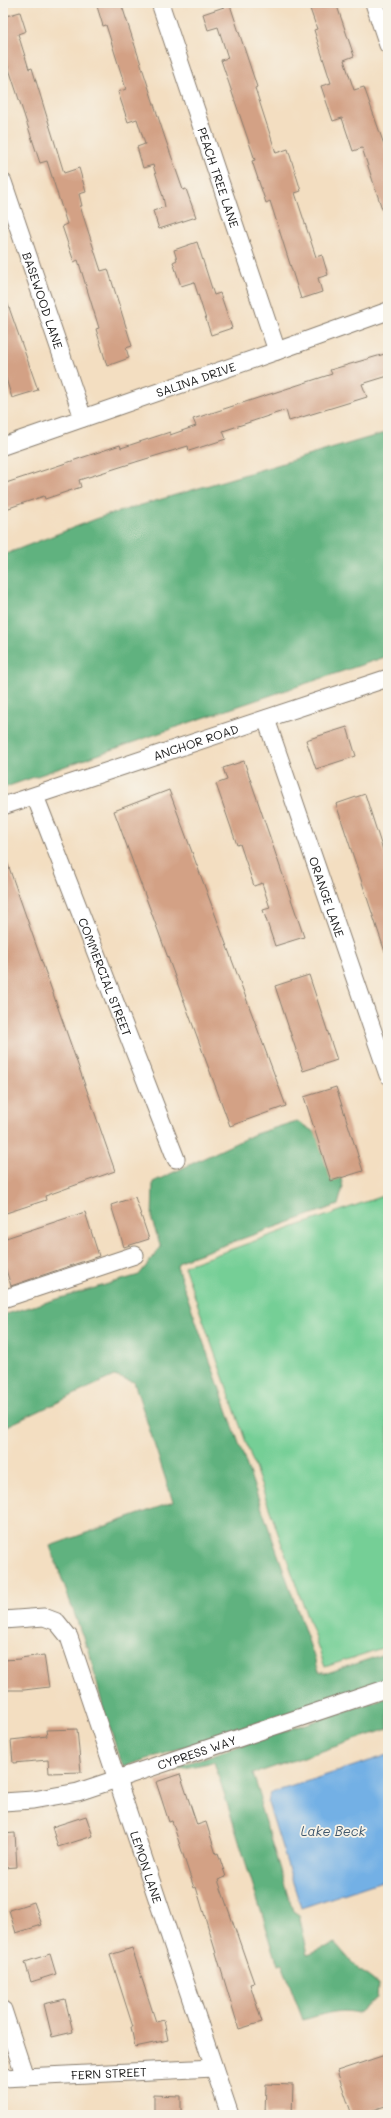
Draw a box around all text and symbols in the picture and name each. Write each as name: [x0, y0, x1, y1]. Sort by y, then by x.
street label: PEACH TREE LANE: [194, 125, 243, 230]
street label: BASEWOOD LANE: [19, 250, 67, 351]
street label: SALINA DRIVE: [154, 358, 238, 400]
street label: ANCHOR ROAD: [151, 720, 240, 764]
street label: ORANGE LANE: [306, 854, 348, 939]
street label: COMMERCIAL STREET: [75, 915, 136, 1039]
street label: CYPRESS WAY: [155, 1731, 238, 1773]
water label: Lake Beck: [301, 1822, 366, 1839]
street label: LEMON LANE: [127, 1829, 166, 1905]
street label: FERN STREET: [71, 2063, 147, 2083]

